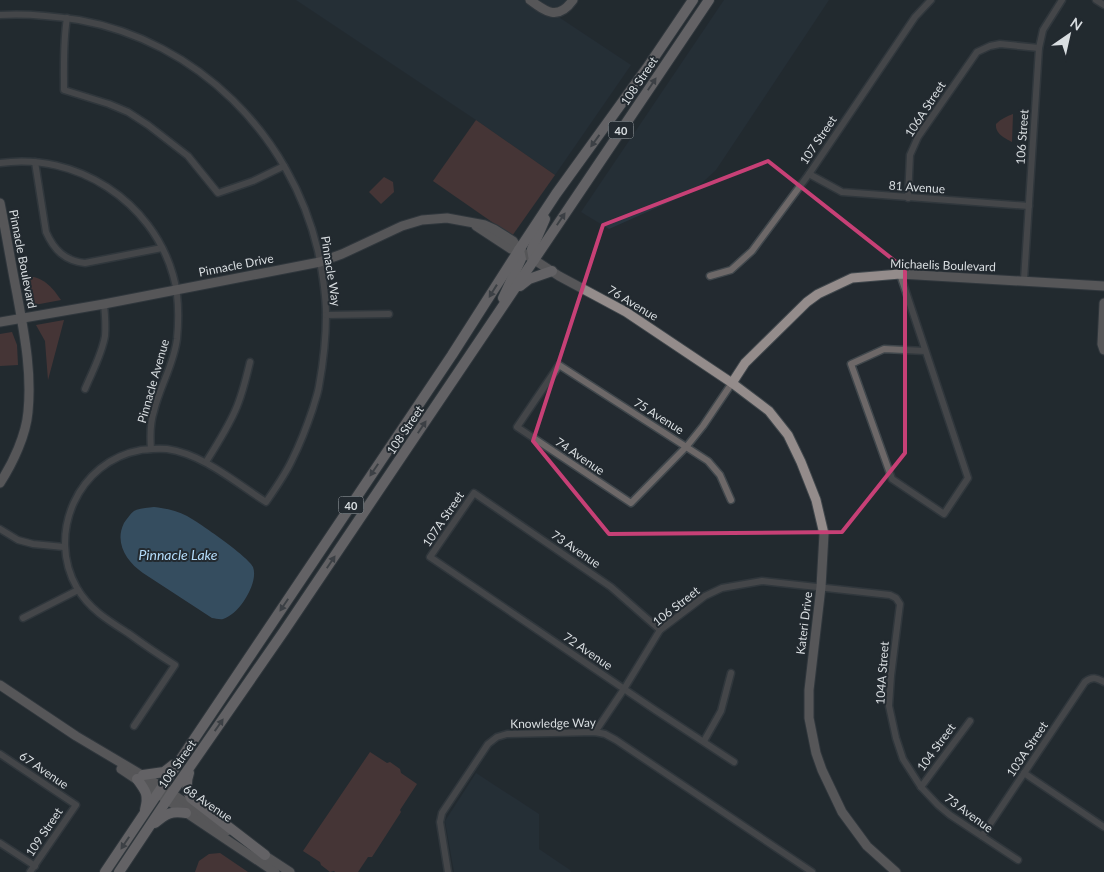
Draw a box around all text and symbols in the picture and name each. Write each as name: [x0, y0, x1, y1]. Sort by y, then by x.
north arrow: [1044, 10, 1094, 60]
text: N: [1067, 14, 1086, 34]
street label: 108 Street: [617, 53, 661, 108]
one-way arrow: [647, 77, 657, 91]
street label: 106A Street: [901, 78, 949, 140]
street label: 106 Street: [1013, 108, 1031, 165]
street label: 107 Street: [796, 112, 840, 167]
road number: 40: [608, 122, 634, 138]
one-way arrow: [590, 134, 601, 147]
street label: 81 Avenue: [888, 178, 946, 196]
street label: Pinnacle Boulevard: [6, 208, 40, 310]
one-way arrow: [556, 212, 566, 226]
street label: Pinnacle Way: [318, 235, 344, 308]
street label: Pinnacle Drive: [197, 250, 275, 280]
street label: Michaelis Boulevard: [890, 256, 996, 274]
street label: 76 Avenue: [605, 282, 661, 324]
one-way arrow: [488, 284, 497, 297]
street label: Pinnacle Avenue: [134, 337, 172, 425]
street label: 75 Avenue: [631, 395, 687, 437]
street label: 108 Street: [383, 402, 427, 457]
one-way arrow: [417, 420, 426, 434]
street label: 74 Avenue: [552, 434, 608, 478]
one-way arrow: [370, 464, 379, 477]
street label: 107A Street: [419, 488, 467, 549]
road number: 40: [338, 496, 364, 514]
street label: 73 Avenue: [548, 527, 604, 571]
water label: Pinnacle Lake: [138, 546, 218, 563]
one-way arrow: [326, 555, 336, 568]
street label: 106 Street: [649, 583, 703, 629]
street label: Kateri Drive: [793, 591, 815, 655]
one-way arrow: [279, 599, 289, 612]
street label: 72 Avenue: [560, 629, 616, 673]
street label: 104A Street: [872, 640, 892, 705]
street label: Knowledge Way: [510, 715, 597, 731]
one-way arrow: [215, 718, 224, 732]
street label: 103A Street: [1003, 718, 1051, 779]
street label: 104 Street: [914, 720, 959, 774]
street label: 108 Street: [155, 736, 199, 791]
street label: 67 Avenue: [16, 748, 72, 792]
street label: 68 Avenue: [180, 781, 236, 825]
street label: 73 Avenue: [942, 790, 996, 836]
street label: 109 Street: [22, 804, 66, 859]
one-way arrow: [120, 836, 129, 849]

